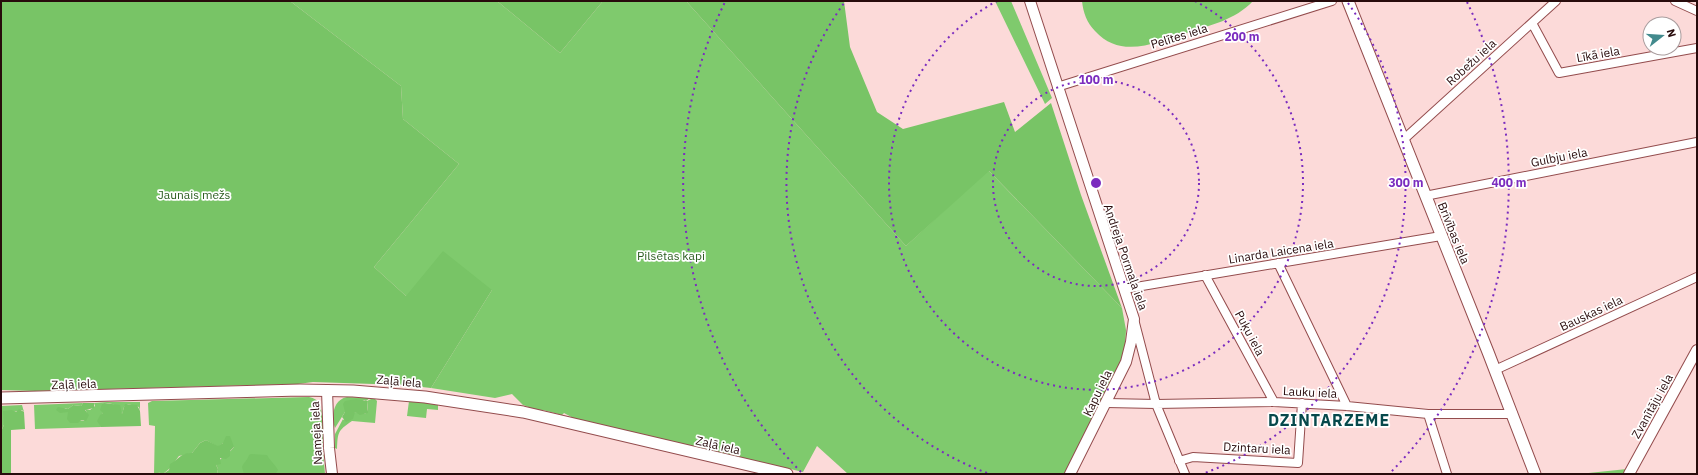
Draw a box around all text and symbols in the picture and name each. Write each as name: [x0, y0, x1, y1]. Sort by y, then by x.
north arrow: [1642, 16, 1682, 56]
street label: Pelītes iela: [1149, 20, 1210, 52]
text: N: [1664, 27, 1679, 39]
text: 200 m: [1224, 29, 1260, 44]
street label: Robežu iela: [1443, 35, 1500, 88]
street label: Līkā iela: [1575, 43, 1621, 65]
text: 100 m: [1078, 72, 1114, 87]
street label: Gulbju iela: [1529, 144, 1589, 170]
text: 300 m: [1388, 175, 1424, 190]
text: 400 m: [1491, 175, 1527, 190]
centre of rings: [1089, 176, 1103, 190]
park label: Jaunais mežs: [158, 187, 230, 202]
street label: Brīvības iela: [1435, 200, 1473, 267]
street label: Andreja Pormaļa iela: [1101, 202, 1151, 313]
street label: Linarda Laicena iela: [1227, 235, 1335, 267]
park label: Pilsētas kapi: [637, 248, 705, 263]
street label: Bauskas iela: [1557, 292, 1625, 334]
street label: Puķu iela: [1232, 308, 1268, 359]
street label: Kapu iela: [1079, 367, 1115, 419]
street label: Zvanītāju iela: [1628, 371, 1676, 441]
street label: Zaļā iela: [376, 372, 423, 390]
street label: Zaļā iela: [51, 376, 97, 392]
street label: Lauku iela: [1282, 383, 1338, 401]
street label: Nameja iela: [307, 400, 325, 465]
district label: DZINTARZEME: [1268, 410, 1390, 430]
street label: Zaļā iela: [694, 433, 742, 458]
street label: Dzintaru iela: [1223, 439, 1292, 457]

